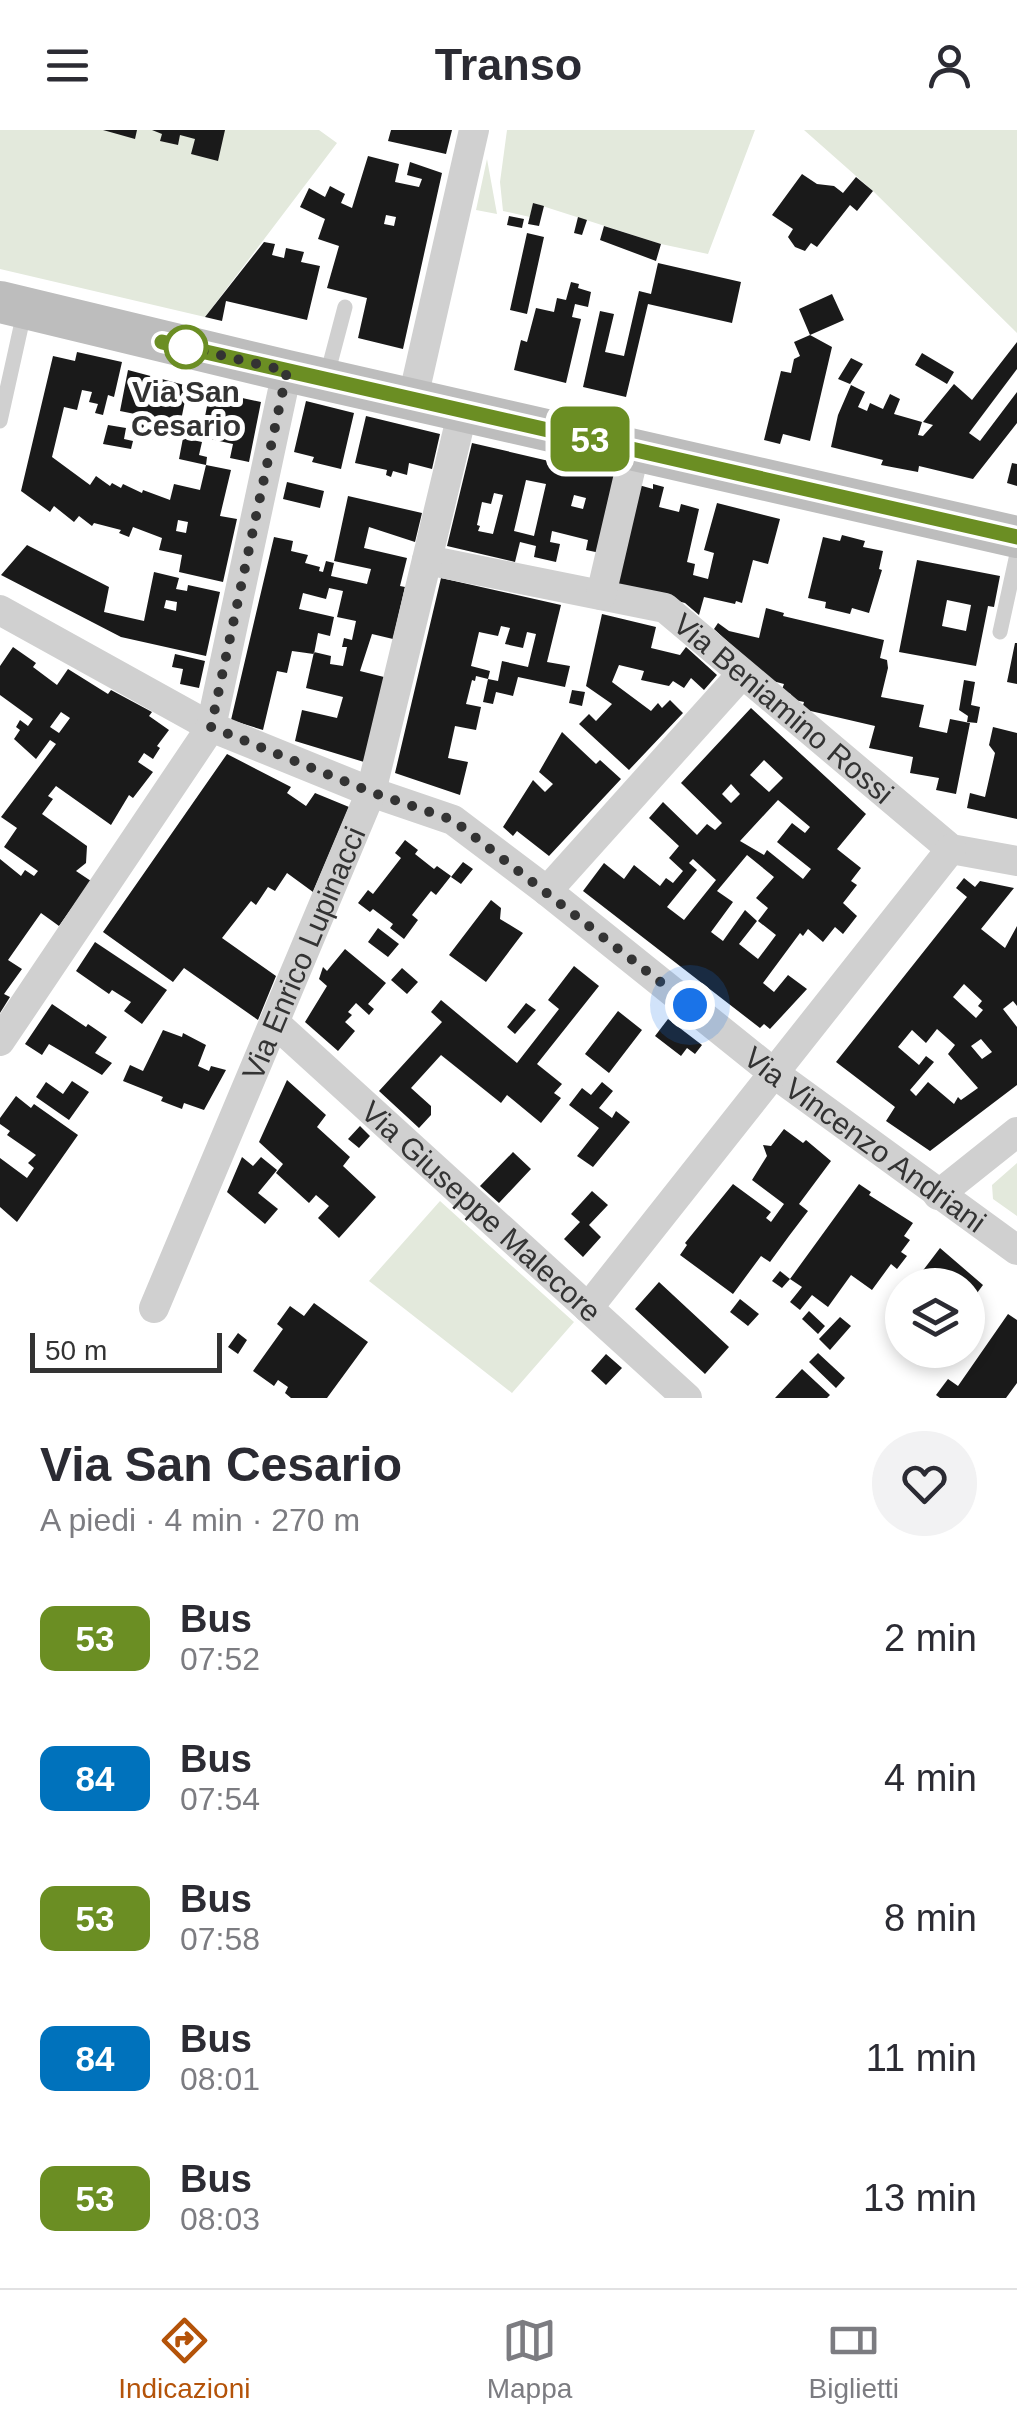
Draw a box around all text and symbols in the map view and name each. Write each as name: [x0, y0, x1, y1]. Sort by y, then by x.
icon: menu: [40, 38, 95, 93]
icon: person: [922, 38, 977, 93]
text: Transo: [435, 39, 582, 90]
marker: Via San Cesario: [165, 326, 207, 368]
place label: Via San Cesario: [131, 375, 241, 442]
line badge: 53: [545, 406, 635, 472]
text: 53: [571, 420, 609, 459]
street label: Via Beniamino Rossi: [667, 606, 900, 810]
street label: Via Enrico Lupinacci: [235, 822, 371, 1085]
your location: [665, 980, 715, 1030]
street label: Via Vincenzo Andriani: [738, 1040, 992, 1238]
street label: Via Giuseppe Malecore: [355, 1094, 608, 1328]
map controls: [885, 1268, 985, 1368]
button: layers: [885, 1268, 985, 1368]
scale bar: [30, 1328, 222, 1372]
text: 50 m: [45, 1335, 107, 1366]
button: heart: [872, 1431, 977, 1536]
text: Via San Cesario: [40, 1438, 402, 1491]
text: A piedi · 4 min · 270 m: [40, 1502, 360, 1538]
text: Bus: [180, 1598, 252, 1640]
text: 2 min: [884, 1617, 977, 1659]
text: 53: [76, 1619, 114, 1658]
text: 07:52: [180, 1641, 260, 1677]
text: Bus: [180, 1738, 252, 1780]
text: 4 min: [884, 1757, 977, 1799]
text: 84: [76, 1759, 114, 1798]
text: 07:54: [180, 1781, 260, 1817]
text: Bus: [180, 1878, 252, 1920]
text: 8 min: [884, 1897, 977, 1939]
text: 53: [76, 1899, 114, 1938]
text: 07:58: [180, 1921, 260, 1957]
text: Bus: [180, 2018, 252, 2060]
text: 11 min: [866, 2037, 977, 2079]
text: 84: [76, 2039, 114, 2078]
text: 08:01: [180, 2061, 260, 2097]
text: Bus: [180, 2158, 252, 2200]
text: 13 min: [863, 2177, 977, 2219]
text: 53: [76, 2179, 114, 2218]
text: 08:03: [180, 2201, 260, 2237]
tab: Indicazioni: [118, 2313, 250, 2405]
tab: Mappa: [487, 2313, 572, 2405]
tab: Biglietti: [809, 2313, 899, 2405]

